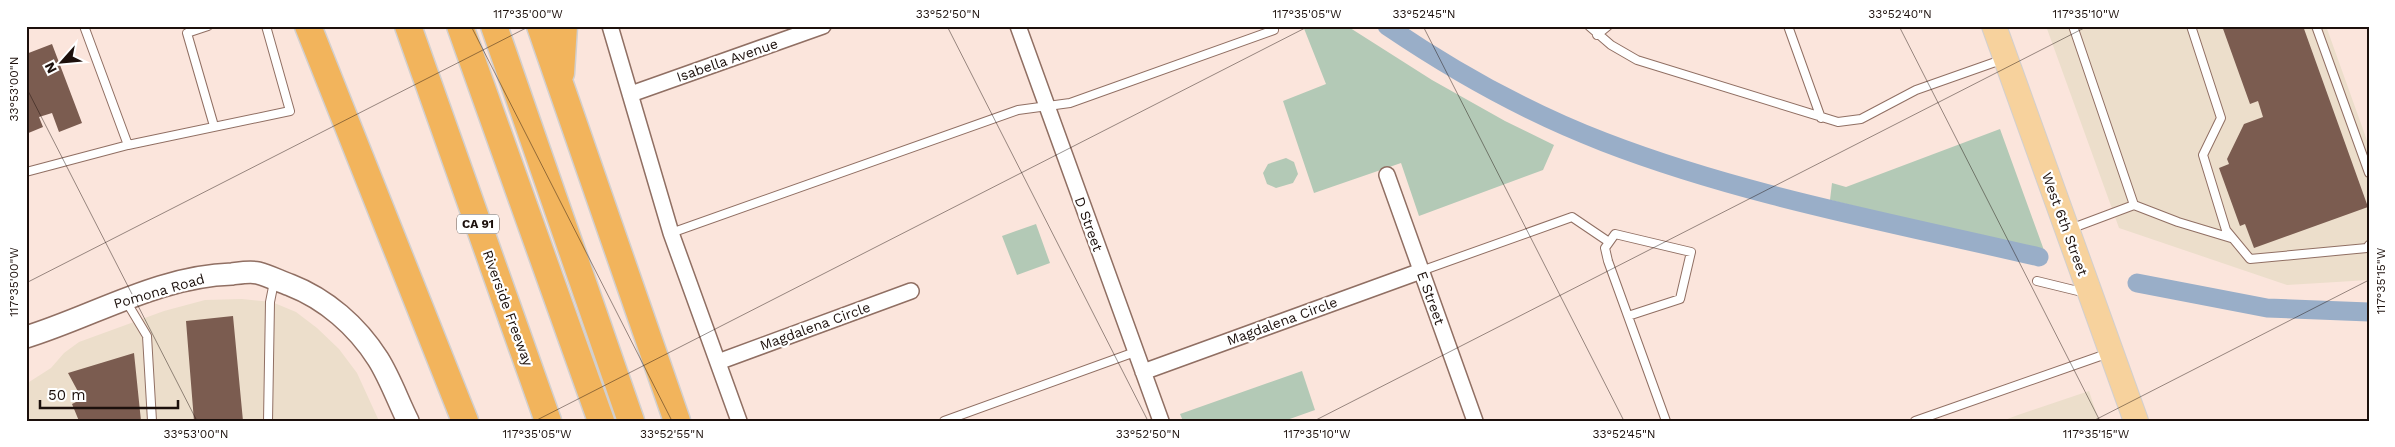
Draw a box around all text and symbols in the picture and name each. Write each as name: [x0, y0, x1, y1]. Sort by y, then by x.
text: 117°35'00"W: [493, 7, 563, 21]
text: 33°52'50"N: [916, 7, 980, 21]
text: 117°35'05"W: [1272, 7, 1342, 21]
text: 33°52'45"N: [1392, 7, 1456, 21]
text: 33°52'40"N: [1868, 7, 1932, 21]
text: 117°35'10"W: [2053, 7, 2120, 21]
street label: Isabella Avenue: [674, 35, 780, 85]
north arrow: [38, 38, 88, 88]
text: 33°53'00"N: [7, 57, 21, 121]
text: N: [41, 60, 60, 76]
street label: West 6th Street: [2039, 170, 2091, 278]
street label: D Street: [1072, 194, 1106, 254]
road number: CA 91: [457, 214, 499, 233]
text: 117°35'00"W: [7, 247, 21, 317]
text: 117°35'15"W: [2374, 247, 2388, 314]
street label: Riverside Freeway: [480, 248, 537, 369]
street label: E Street: [1414, 269, 1448, 327]
street label: Pomona Road: [112, 270, 206, 312]
street label: Magdalena Circle: [1225, 294, 1339, 348]
street label: Magdalena Circle: [758, 299, 872, 353]
scale bar: [40, 377, 178, 409]
text: 50 m: [48, 386, 85, 404]
text: 33°53'00"N: [164, 427, 228, 441]
text: 117°35'05"W: [502, 427, 572, 441]
text: 33°52'55"N: [640, 427, 704, 441]
text: 33°52'50"N: [1116, 427, 1180, 441]
text: 117°35'10"W: [1284, 427, 1351, 441]
text: 33°52'45"N: [1592, 427, 1656, 441]
text: 117°35'15"W: [2063, 427, 2130, 441]

